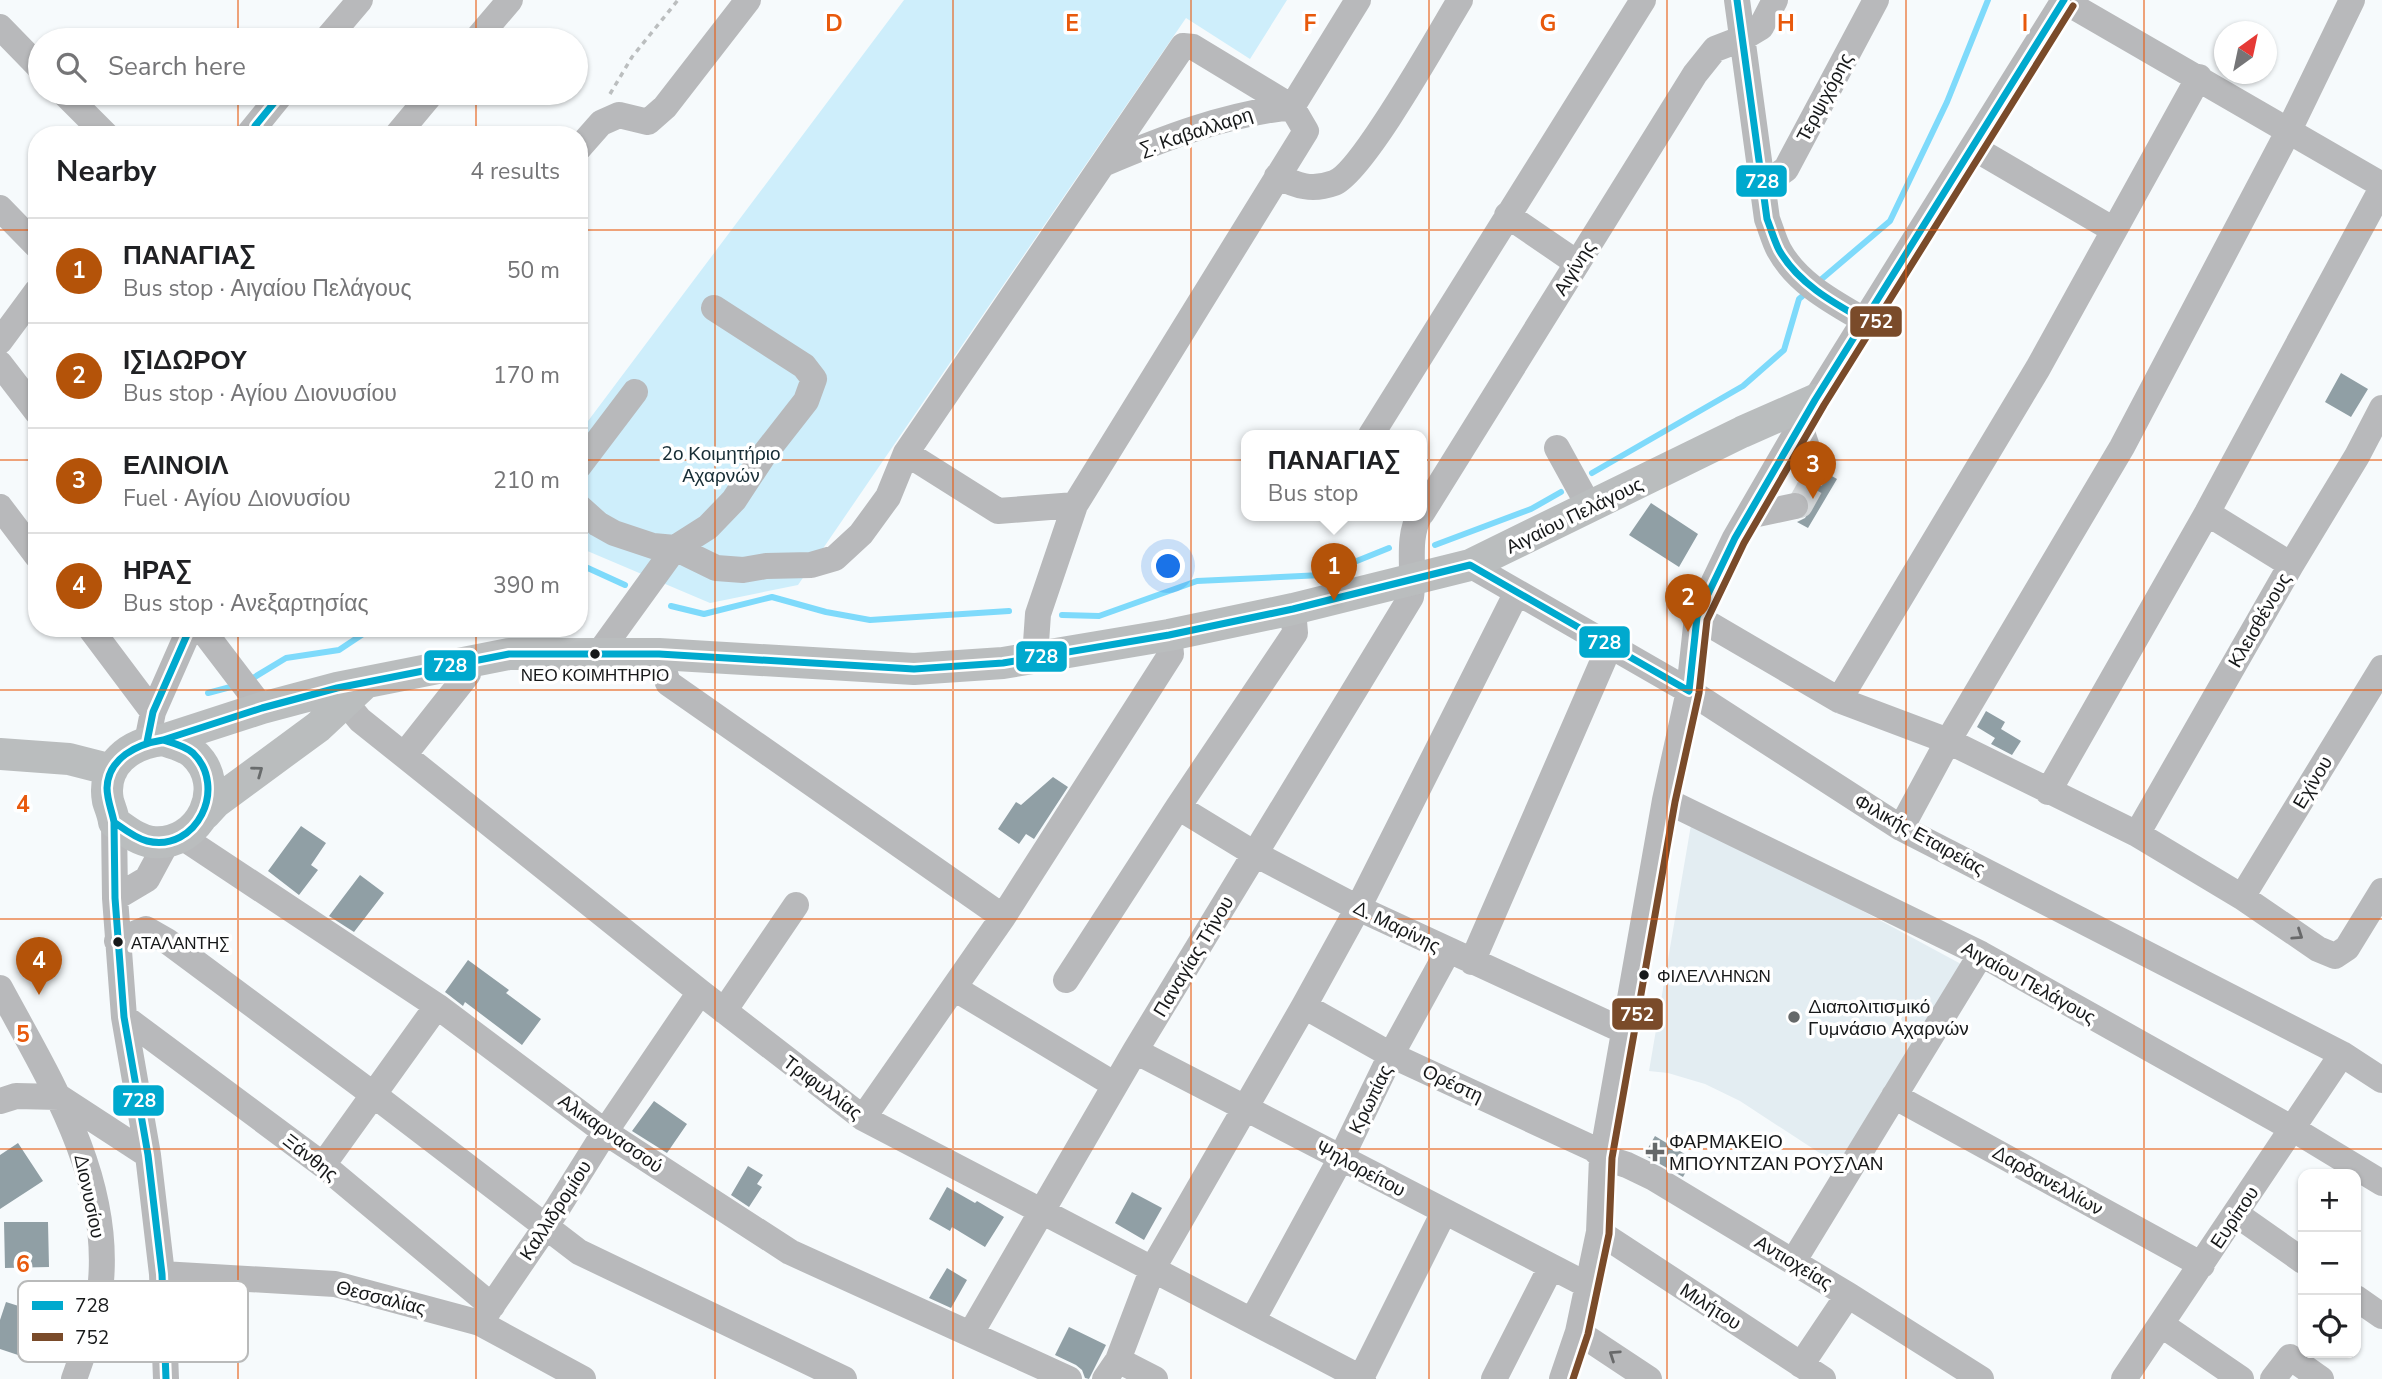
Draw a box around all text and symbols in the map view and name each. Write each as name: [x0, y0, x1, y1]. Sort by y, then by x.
text: D: [825, 8, 843, 39]
text: E: [1065, 8, 1079, 39]
text: F: [1304, 8, 1317, 39]
text: G: [1540, 8, 1556, 39]
text: H: [1777, 8, 1795, 39]
text: I: [2022, 8, 2028, 39]
north arrow: [2214, 21, 2277, 84]
search box: [28, 28, 588, 105]
icon: search: [52, 48, 90, 86]
street label: Τερψιχόρης: [1791, 48, 1859, 146]
text: Search here: [108, 49, 246, 84]
street label: Σ. Καβαλλαρη: [1137, 102, 1256, 162]
text: Nearby: [56, 151, 156, 192]
text: 4 results: [470, 156, 560, 187]
line badge: 728: [1735, 164, 1788, 198]
text: 728: [1745, 169, 1779, 195]
street label: Αιγίνης: [1548, 236, 1602, 301]
text: ΠΑΝΑΓΙΑΣ: [123, 238, 255, 273]
text: 1: [72, 255, 86, 286]
text: 50 m: [507, 255, 560, 286]
text: Bus stop · Αιγαίου Πελάγους: [123, 273, 411, 304]
line badge: 752: [1849, 305, 1903, 338]
text: 752: [1859, 309, 1893, 335]
text: ΙΣΙΔΩΡΟΥ: [123, 343, 247, 378]
text: 2: [72, 360, 86, 391]
text: 170 m: [493, 360, 560, 391]
text: Bus stop · Αγίου Διονυσίου: [123, 378, 397, 409]
popup: [1241, 430, 1427, 521]
park label: 2ο Κοιμητήριο Αχαρνών: [662, 441, 780, 489]
pin: 3: [1790, 441, 1836, 499]
text: ΠΑΝΑΓΙΑΣ: [1268, 443, 1400, 478]
text: ΕΛΙΝΟΙΛ: [123, 448, 228, 483]
text: 3: [72, 465, 86, 496]
text: 210 m: [493, 465, 560, 496]
street label: Αιγαίου Πελάγους: [1502, 471, 1647, 560]
text: Bus stop: [1268, 478, 1358, 509]
text: Fuel · Αγίου Διονυσίου: [123, 483, 351, 514]
pin: 1: [1311, 543, 1357, 601]
your location: [1151, 549, 1185, 583]
text: ΗΡΑΣ: [123, 553, 192, 588]
street label: Κλεισθένους: [2222, 568, 2297, 673]
text: 4: [72, 570, 86, 601]
text: 390 m: [493, 570, 560, 601]
pin: 2: [1665, 574, 1711, 632]
text: Bus stop · Ανεξαρτησίας: [123, 588, 369, 619]
line badge: 728: [1578, 625, 1631, 659]
text: 728: [1587, 630, 1621, 656]
line badge: 728: [1015, 640, 1068, 673]
text: 728: [1024, 644, 1058, 670]
marker: ΝΕΟ ΚΟΙΜΗΤΗΡΙΟ: [588, 647, 602, 661]
line badge: 728: [423, 649, 477, 682]
text: 728: [433, 653, 467, 679]
place label: ΝΕΟ ΚΟΙΜΗΤΗΡΙΟ: [521, 664, 669, 687]
street label: Εχίνου: [2287, 751, 2339, 814]
one-way arrow: [250, 767, 263, 780]
street label: Φιλικής Εταιρείας: [1849, 788, 1990, 882]
text: 4: [16, 789, 30, 820]
street label: Παναγίας Τήνου: [1148, 891, 1240, 1022]
street label: Δ. Μαρίνης: [1349, 895, 1445, 959]
one-way arrow: [2290, 927, 2303, 939]
place label: ΑΤΑΛΑΝΤΗΣ: [131, 932, 229, 955]
marker: ΑΤΑΛΑΝΤΗΣ: [111, 935, 125, 949]
street label: Αιγαίου Πελάγους: [1957, 935, 2100, 1030]
pin: 4: [16, 937, 62, 995]
place label: ΦΙΛΕΛΛΗΝΩΝ: [1657, 965, 1771, 988]
marker: ΦΙΛΕΛΛΗΝΩΝ: [1637, 968, 1651, 982]
place label: Διαπολιτισμικό Γυμνάσιο Αχαρνών: [1808, 994, 1969, 1042]
line badge: 752: [1611, 997, 1664, 1031]
text: 752: [1620, 1002, 1654, 1028]
marker: Διαπολιτισμικό Γυμνάσιο Αχαρνών: [1786, 1009, 1802, 1025]
text: 5: [16, 1019, 30, 1050]
street label: Τριφυλλίας: [778, 1050, 867, 1126]
street label: Ορέστη: [1418, 1059, 1487, 1109]
street label: Κρωπίας: [1343, 1061, 1399, 1138]
line badge: 728: [112, 1084, 165, 1117]
text: 728: [122, 1088, 156, 1114]
street label: Αλικαρνασσού: [553, 1088, 668, 1180]
street label: Ξάνθης: [278, 1128, 343, 1187]
place label: ΦΑΡΜΑΚΕΙΟ ΜΠΟΥΝΤΖΑΝ ΡΟΥΣΛΑΝ: [1669, 1129, 1884, 1177]
street label: Ψηλορείτου: [1311, 1134, 1410, 1203]
street label: Δαρδανελλίων: [1988, 1140, 2107, 1222]
marker: ΦΑΡΜΑΚΕΙΟ ΜΠΟΥΝΤΖΑΝ ΡΟΥΣΛΑΝ: [1647, 1144, 1663, 1160]
street label: Διονυσίου: [67, 1152, 111, 1241]
street label: Καλλιδρομίου: [514, 1155, 598, 1266]
map controls: [2298, 1169, 2361, 1358]
button: +: [2298, 1169, 2361, 1232]
street label: Ευρίπου: [2204, 1181, 2265, 1254]
street label: Αντιοχείας: [1750, 1229, 1837, 1296]
button: −: [2298, 1232, 2361, 1295]
text: 6: [16, 1249, 30, 1280]
street label: Θεσσαλίας: [333, 1274, 428, 1322]
street label: Μιλήτου: [1675, 1277, 1746, 1336]
legend: [18, 1281, 248, 1362]
text: 728: [75, 1293, 109, 1319]
button: locate: [2298, 1295, 2361, 1358]
text: 752: [75, 1325, 109, 1351]
one-way arrow: [1608, 1351, 1621, 1364]

